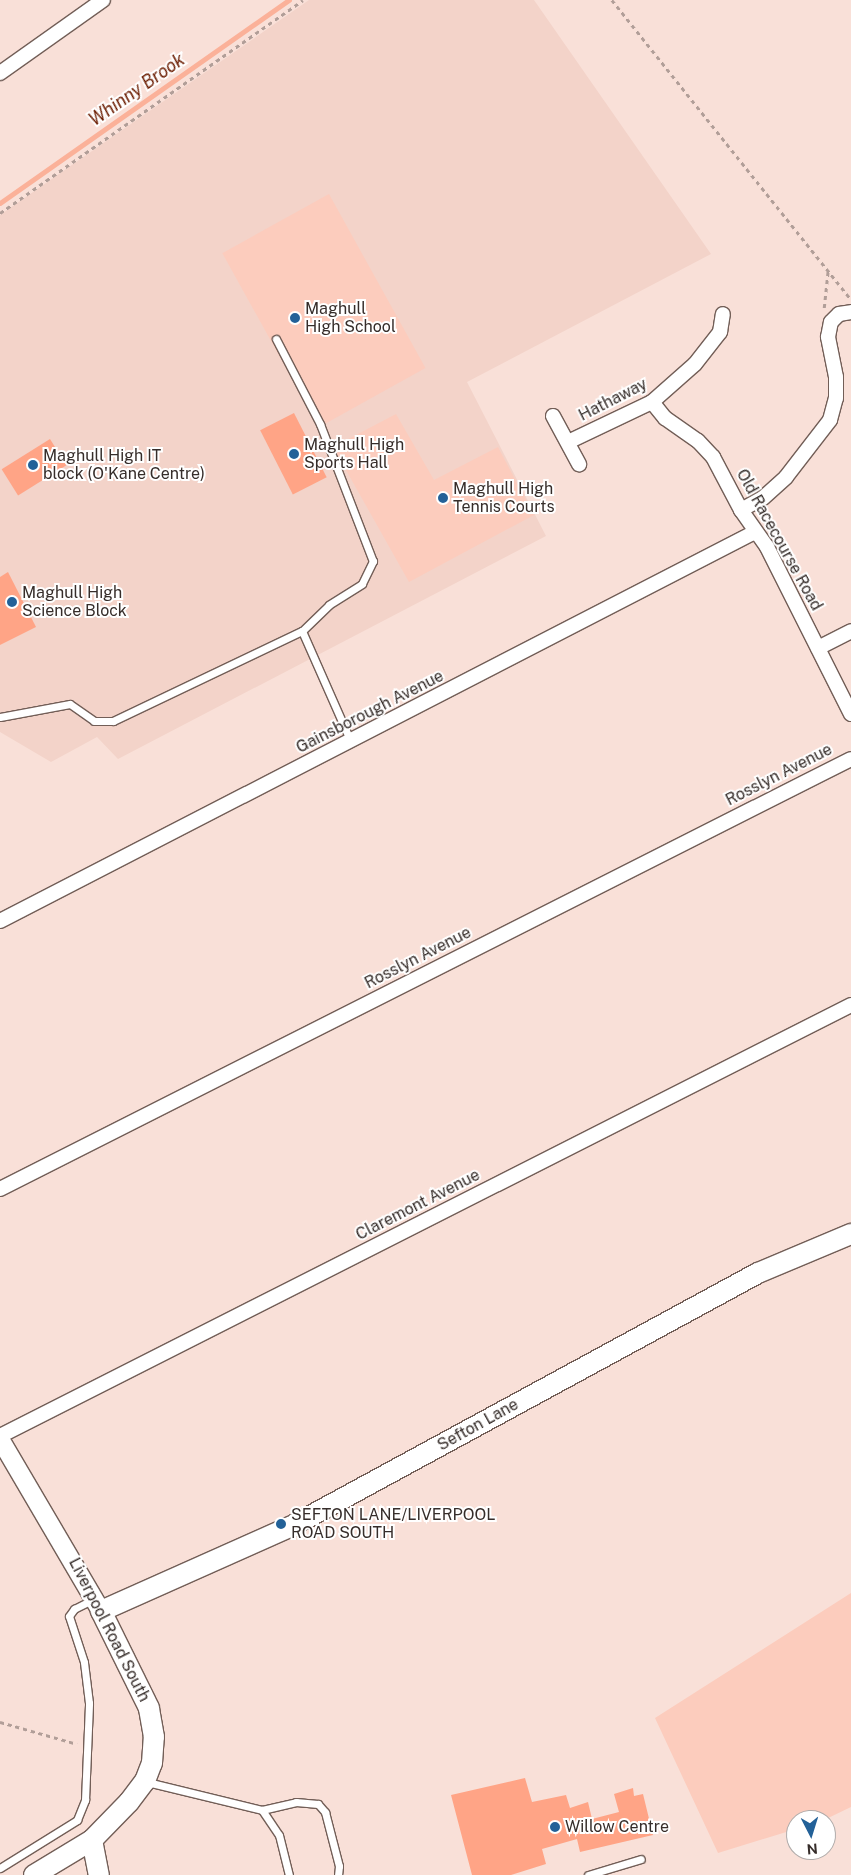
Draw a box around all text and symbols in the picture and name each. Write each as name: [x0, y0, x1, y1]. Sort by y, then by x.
water label: Whinny Brook: [85, 49, 189, 131]
place label: Maghull High School: [305, 299, 396, 337]
marker: Maghull High School: [289, 312, 301, 324]
street label: Hathaway: [576, 375, 650, 425]
place label: Maghull High Sports Hall: [304, 435, 404, 473]
place label: Maghull High IT block (O'Kane Centre): [43, 446, 205, 484]
marker: Maghull High Sports Hall: [288, 448, 300, 460]
marker: Maghull High IT block (O'Kane Centre): [27, 459, 39, 471]
street label: Old Racecourse Road: [732, 466, 826, 614]
place label: Maghull High Tennis Courts: [453, 479, 555, 517]
marker: Maghull High Tennis Courts: [437, 492, 449, 504]
place label: Maghull High Science Block: [22, 583, 127, 621]
marker: Maghull High Science Block: [6, 596, 18, 608]
street label: Gainsborough Avenue: [293, 666, 447, 758]
street label: Rosslyn Avenue: [723, 740, 835, 810]
street label: Rosslyn Avenue: [362, 923, 474, 993]
street label: Claremont Avenue: [353, 1165, 483, 1245]
street label: Sefton Lane: [434, 1395, 522, 1455]
place label: SEFTON LANE/LIVERPOOL ROAD SOUTH: [291, 1505, 495, 1543]
marker: SEFTON LANE/LIVERPOOL ROAD SOUTH: [275, 1518, 287, 1530]
street label: Liverpool Road South: [64, 1555, 154, 1705]
north arrow: [786, 1810, 836, 1860]
place label: Willow Centre: [565, 1817, 669, 1837]
marker: Willow Centre: [549, 1821, 561, 1833]
text: N: [806, 1840, 818, 1857]

